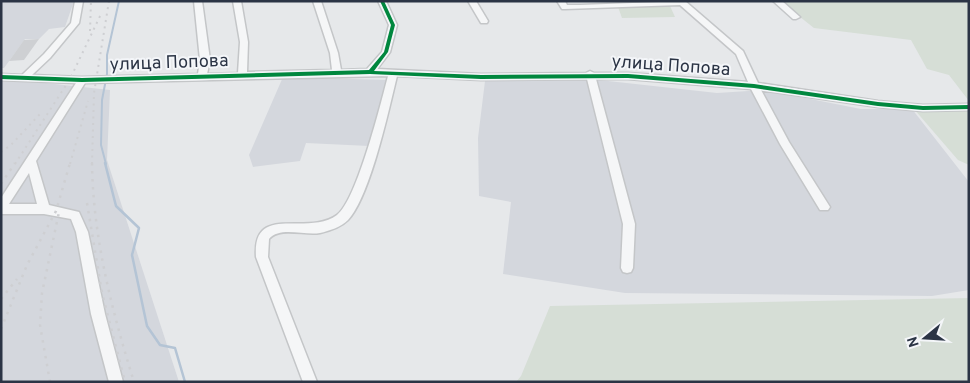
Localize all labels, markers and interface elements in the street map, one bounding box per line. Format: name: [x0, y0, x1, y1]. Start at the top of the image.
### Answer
street label: улица Попова: [109, 50, 229, 77]
street label: улица Попова: [611, 51, 731, 82]
north arrow: [900, 313, 950, 363]
text: N: [904, 334, 924, 349]

